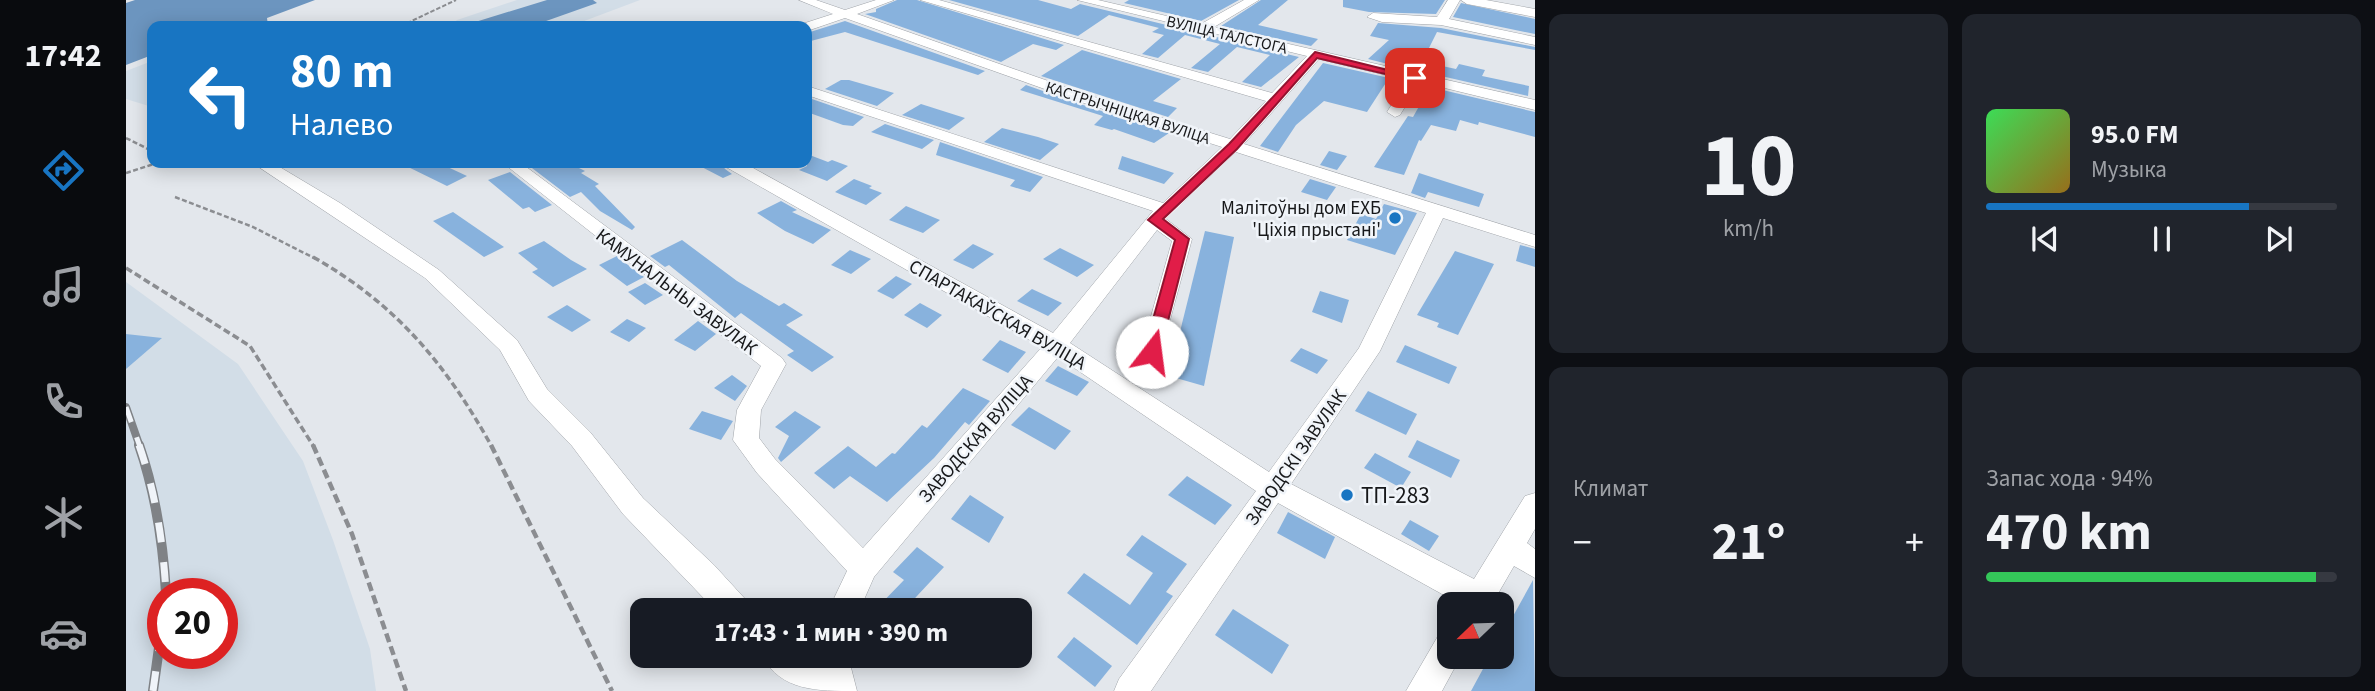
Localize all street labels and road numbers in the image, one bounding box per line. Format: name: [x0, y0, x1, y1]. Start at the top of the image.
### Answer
street label: ВУЛІЦА ТАЛСТОГА: [1164, 10, 1290, 60]
street label: КАСТРЫЧНІЦКАЯ ВУЛІЦА: [1043, 76, 1213, 150]
street label: КАМУНАЛЬНЫ ЗАВУЛАК: [590, 222, 762, 362]
street label: СПАРТАКАЎСКАЯ ВУЛІЦА: [904, 253, 1092, 378]
street label: ЗАВОДСКАЯ ВУЛІЦА: [913, 368, 1040, 509]
street label: ЗАВОДСКІ ЗАВУЛАК: [1239, 384, 1353, 531]

